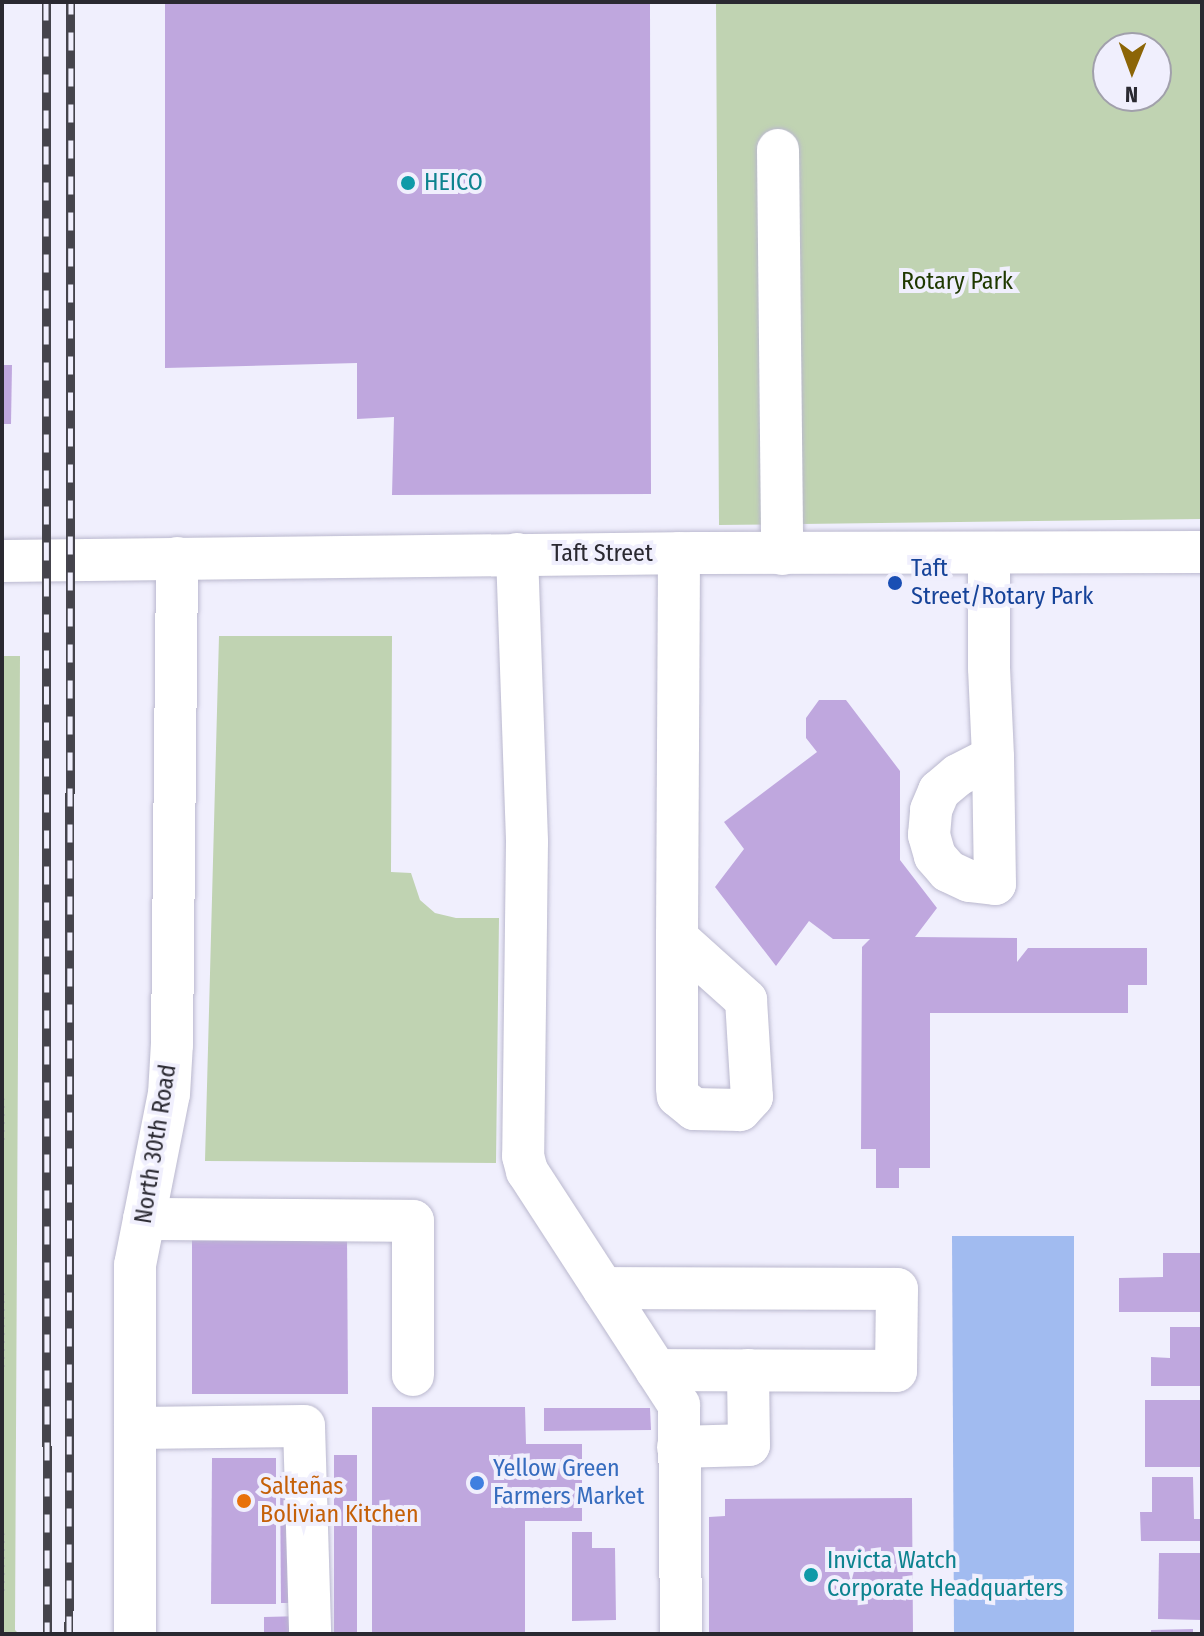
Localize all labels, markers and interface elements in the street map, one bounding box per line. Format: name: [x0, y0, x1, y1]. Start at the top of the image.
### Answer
north arrow: [1092, 32, 1172, 112]
text: N: [1125, 81, 1138, 108]
place label: HEICO: [424, 169, 483, 197]
marker: HEICO: [399, 174, 417, 192]
park label: Rotary Park: [901, 268, 1013, 296]
street label: Taft Street: [551, 540, 653, 568]
place label: Taft Street/Rotary Park: [911, 555, 1093, 611]
marker: Taft Street/Rotary Park: [886, 574, 904, 592]
street label: North 30th Road: [129, 1062, 183, 1226]
place label: Yellow Green Farmers Market: [493, 1455, 644, 1511]
place label: Salteñas Bolivian Kitchen: [260, 1473, 419, 1529]
marker: Yellow Green Farmers Market: [468, 1474, 486, 1492]
marker: Salteñas Bolivian Kitchen: [235, 1492, 253, 1510]
place label: Invicta Watch Corporate Headquarters: [827, 1547, 1063, 1603]
marker: Invicta Watch Corporate Headquarters: [802, 1566, 820, 1584]

